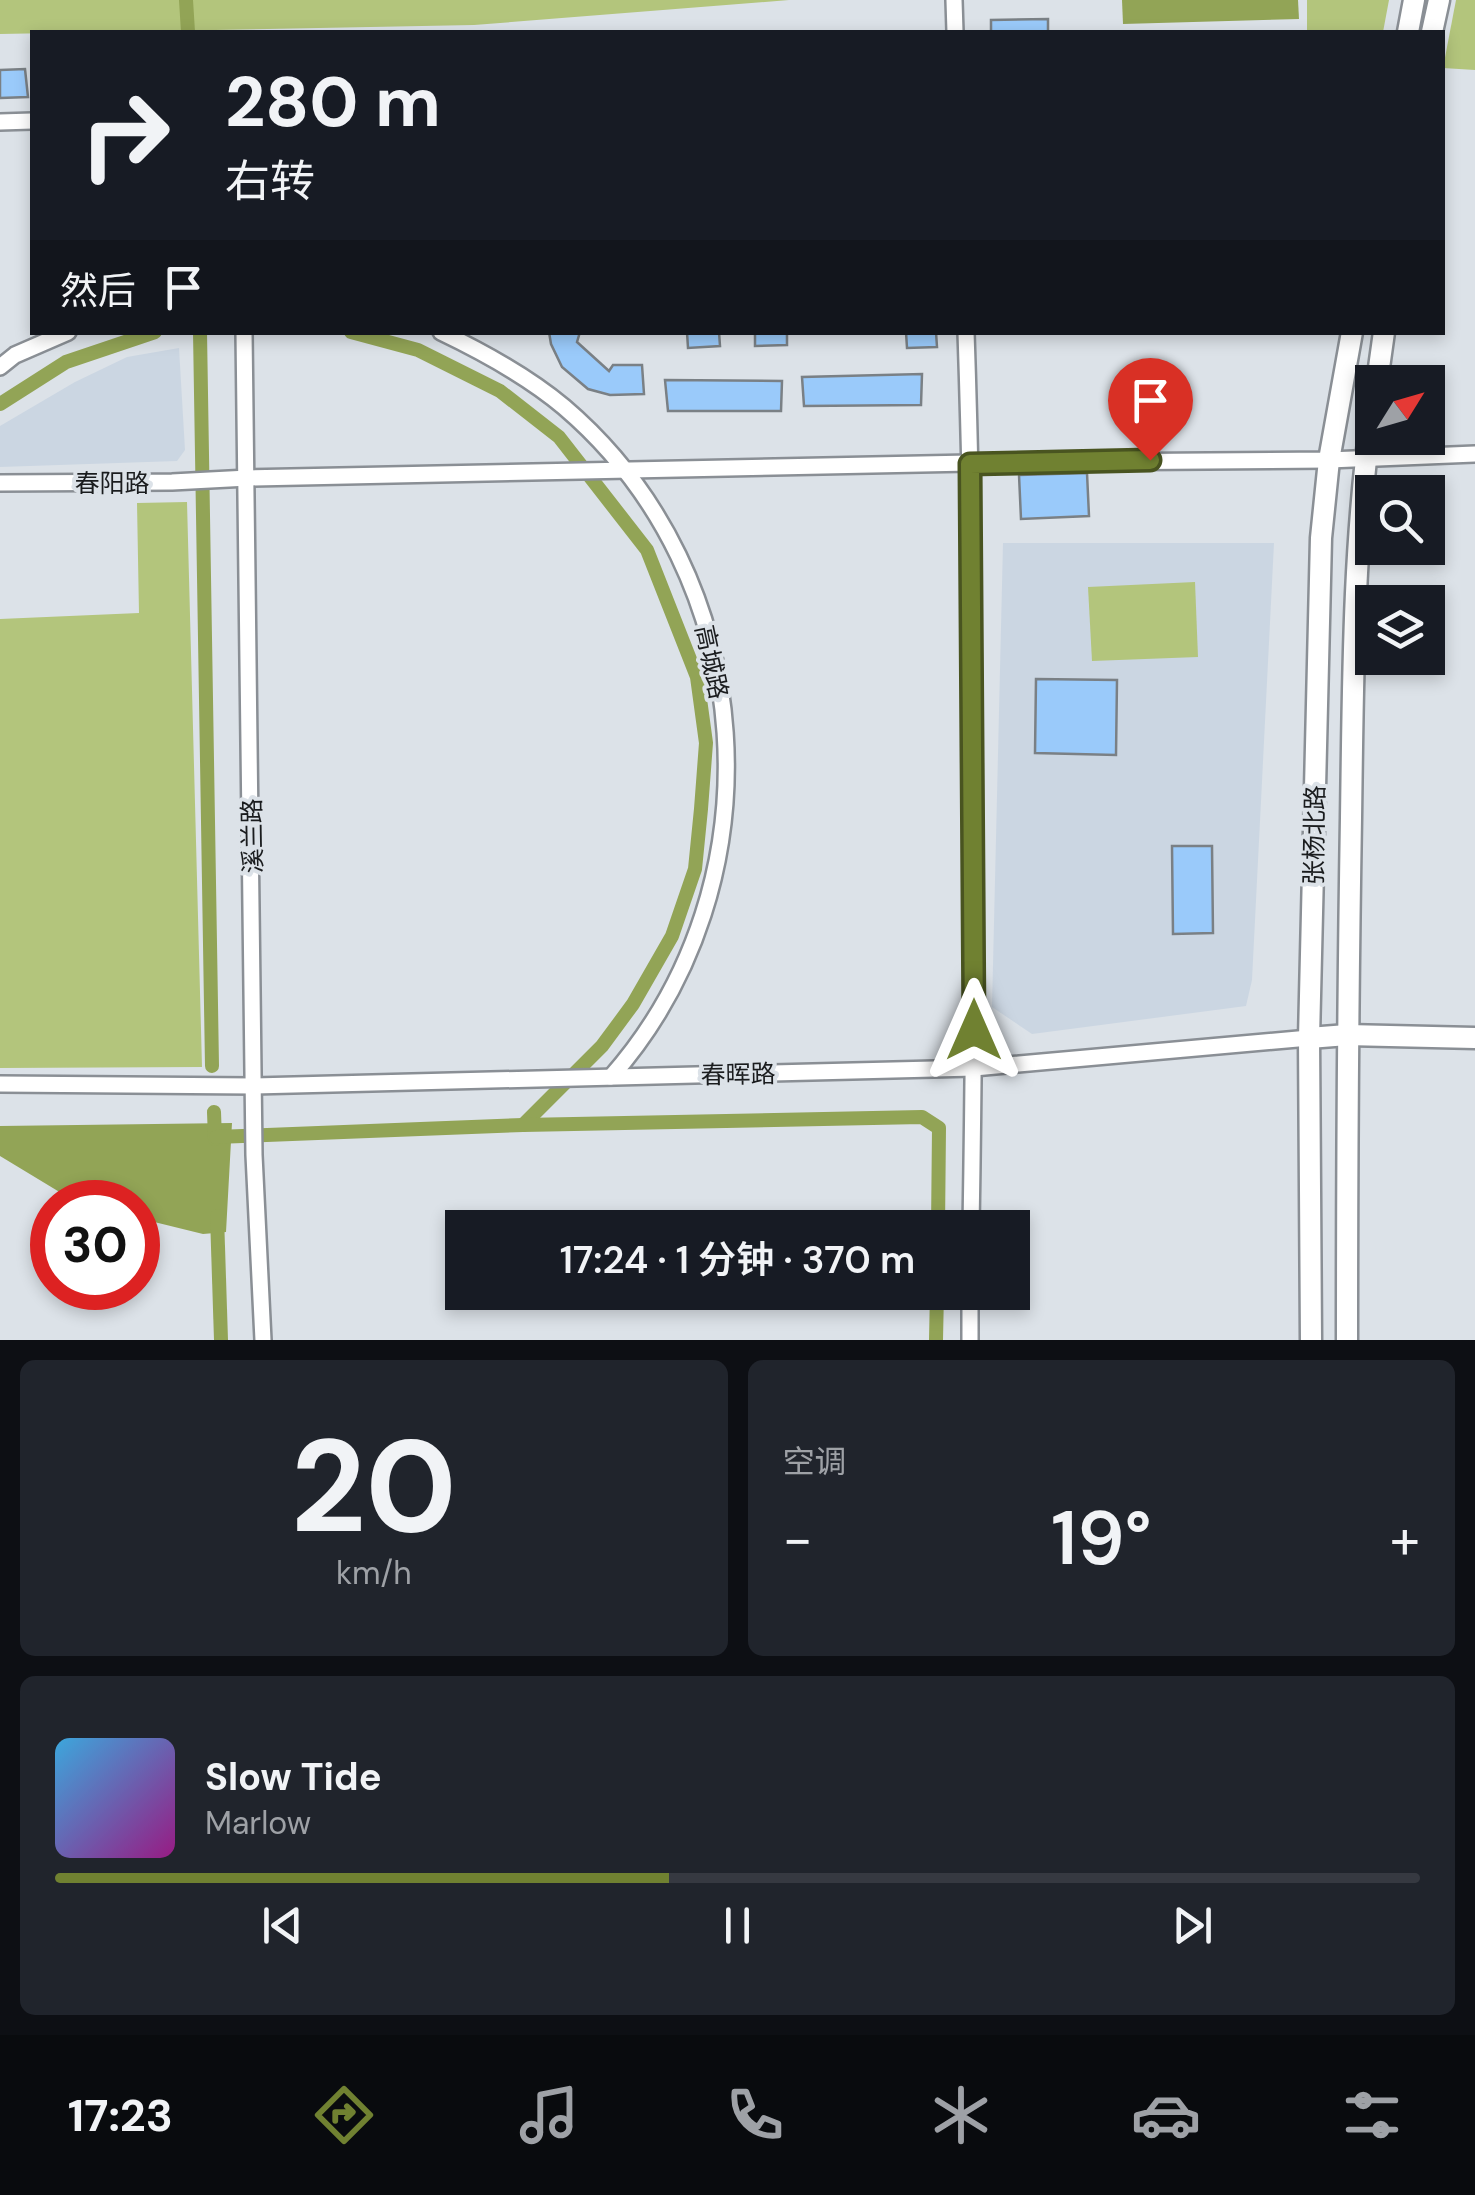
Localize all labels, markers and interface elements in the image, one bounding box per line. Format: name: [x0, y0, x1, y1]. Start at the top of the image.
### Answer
text: 280 m: [225, 57, 441, 148]
icon: right: [60, 70, 190, 200]
text: 右转: [225, 152, 315, 211]
icon: arrive: [156, 260, 211, 315]
text: 然后: [60, 266, 136, 316]
pin: [1108, 358, 1193, 461]
north arrow: [1355, 365, 1445, 455]
map controls: [1355, 365, 1445, 675]
icon: arrive: [1123, 373, 1178, 428]
street label: 春阳路: [74, 467, 150, 500]
button: search: [1355, 475, 1445, 565]
button: layers: [1355, 585, 1445, 675]
street label: 高城路: [688, 622, 735, 702]
street label: 张杨北路: [1297, 785, 1332, 885]
street label: 溪兰路: [235, 798, 270, 874]
position arrow: [922, 978, 1026, 1082]
street label: 春晖路: [700, 1057, 776, 1092]
speed limit sign: 30: [30, 1180, 160, 1310]
text: 17:24 · 1 分钟 · 370 m: [560, 1235, 915, 1285]
text: 20: [291, 1402, 457, 1571]
text: 空调: [783, 1441, 847, 1483]
text: 19°: [1051, 1490, 1151, 1587]
text: −: [783, 1503, 813, 1575]
text: +: [1390, 1503, 1420, 1575]
text: km/h: [336, 1552, 412, 1594]
text: Slow Tide: [205, 1752, 382, 1802]
text: Marlow: [205, 1802, 311, 1844]
icon: previous: [255, 1898, 310, 1953]
icon: pause: [710, 1898, 765, 1953]
icon: next: [1165, 1898, 1220, 1953]
icon: directions: [309, 2080, 379, 2150]
icon: music: [514, 2080, 584, 2150]
icon: phone: [720, 2080, 790, 2150]
icon: climate: [926, 2080, 996, 2150]
icon: car: [1131, 2080, 1201, 2150]
icon: filters: [1337, 2080, 1407, 2150]
text: 17:23: [68, 2086, 173, 2145]

